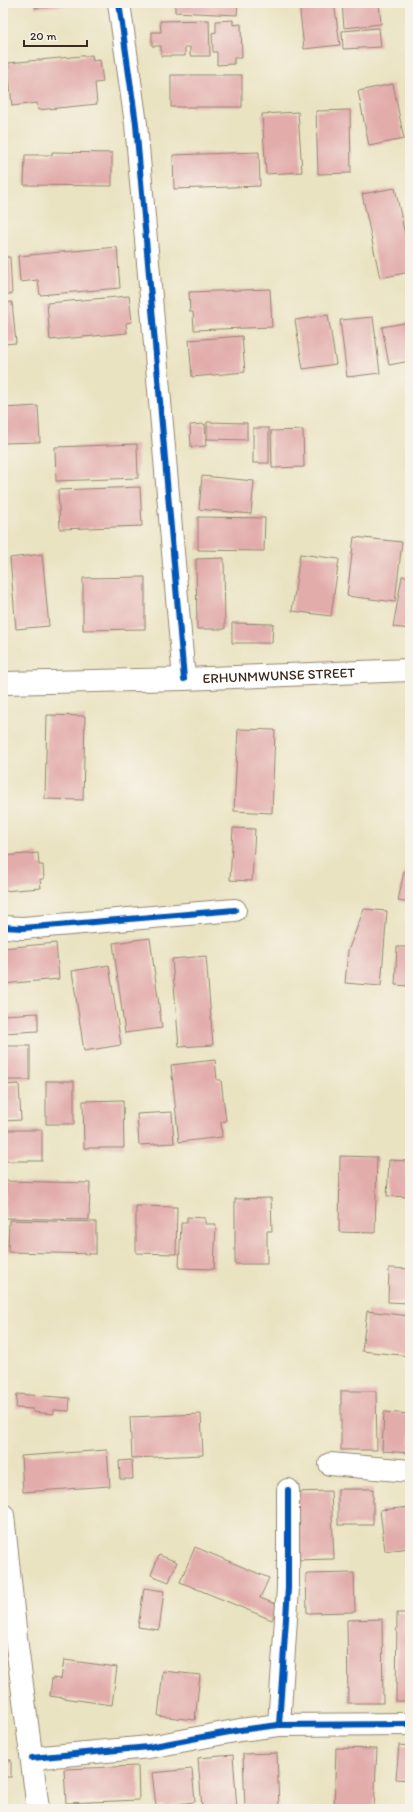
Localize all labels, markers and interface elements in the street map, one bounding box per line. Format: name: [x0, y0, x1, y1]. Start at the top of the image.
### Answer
scale bar: [24, 22, 87, 48]
text: 20 m: [30, 29, 57, 43]
street label: ERHUNMWUNSE STREET: [202, 664, 356, 687]

